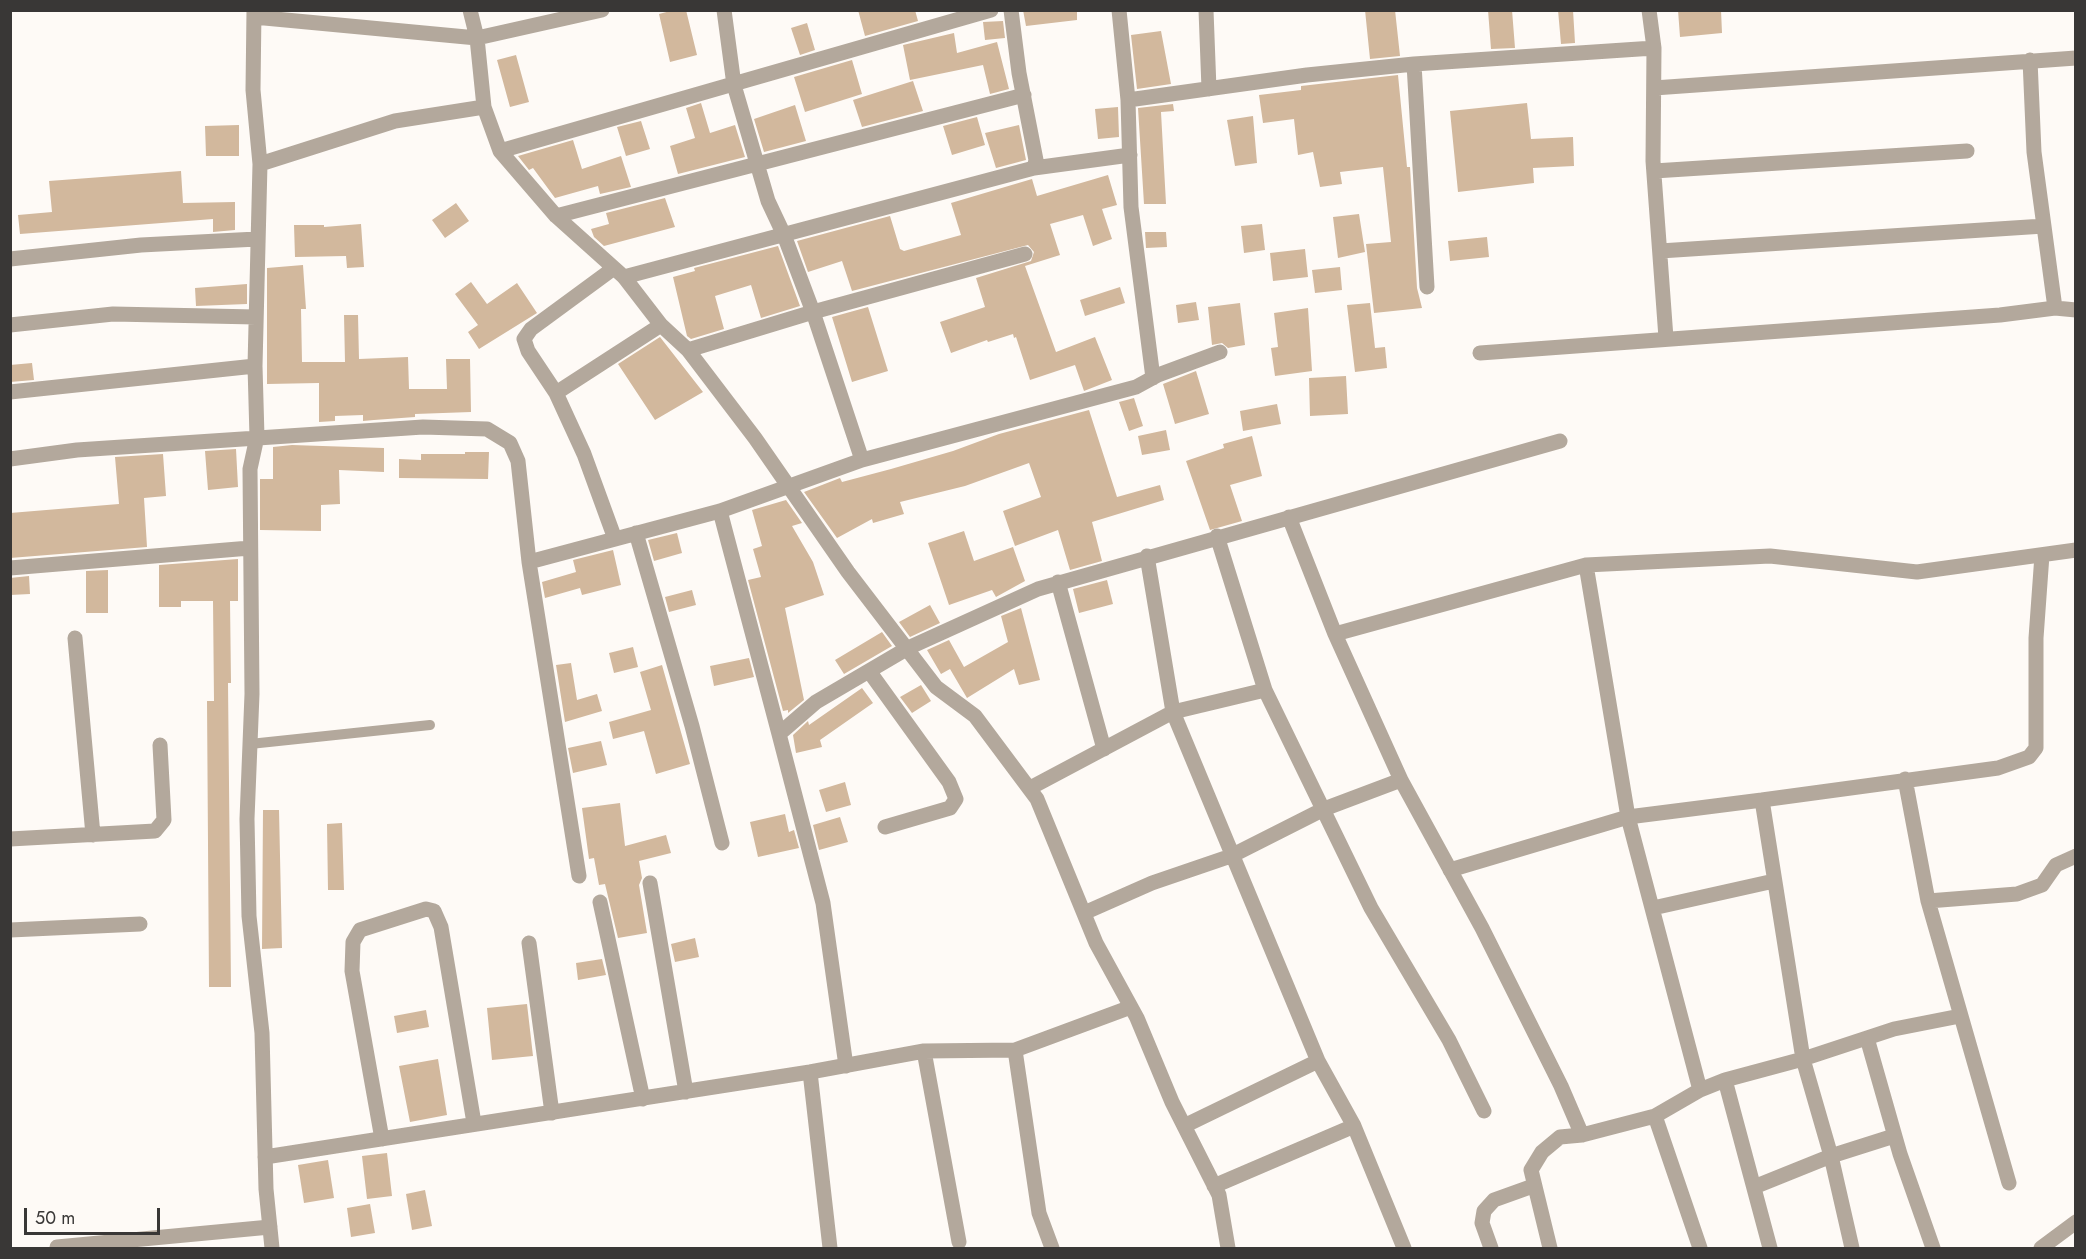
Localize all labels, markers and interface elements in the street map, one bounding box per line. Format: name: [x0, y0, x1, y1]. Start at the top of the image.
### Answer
scale bar: [27, 1196, 164, 1234]
text: 50 m: [35, 1205, 75, 1231]

